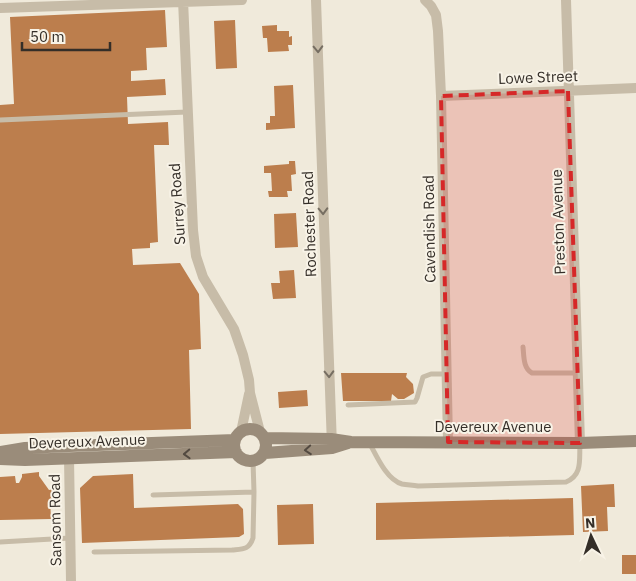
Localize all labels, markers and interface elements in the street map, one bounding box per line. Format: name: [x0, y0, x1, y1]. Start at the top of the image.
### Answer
scale bar: [22, 20, 110, 52]
text: 50 m: [30, 27, 65, 46]
one-way arrow: [313, 45, 323, 53]
street label: Lowe Street: [498, 66, 578, 88]
street label: Surrey Road: [165, 163, 189, 245]
street label: Preston Avenue: [547, 169, 569, 275]
street label: Rochester Road: [298, 171, 320, 277]
street label: Cavendish Road: [419, 175, 439, 283]
one-way arrow: [318, 207, 329, 215]
one-way arrow: [324, 370, 334, 378]
street label: Devereux Avenue: [434, 417, 552, 436]
street label: Devereux Avenue: [28, 429, 146, 453]
one-way arrow: [304, 445, 312, 456]
one-way arrow: [183, 449, 190, 459]
street label: Sansom Road: [45, 474, 65, 566]
north arrow: [566, 511, 616, 561]
text: N: [584, 514, 596, 532]

